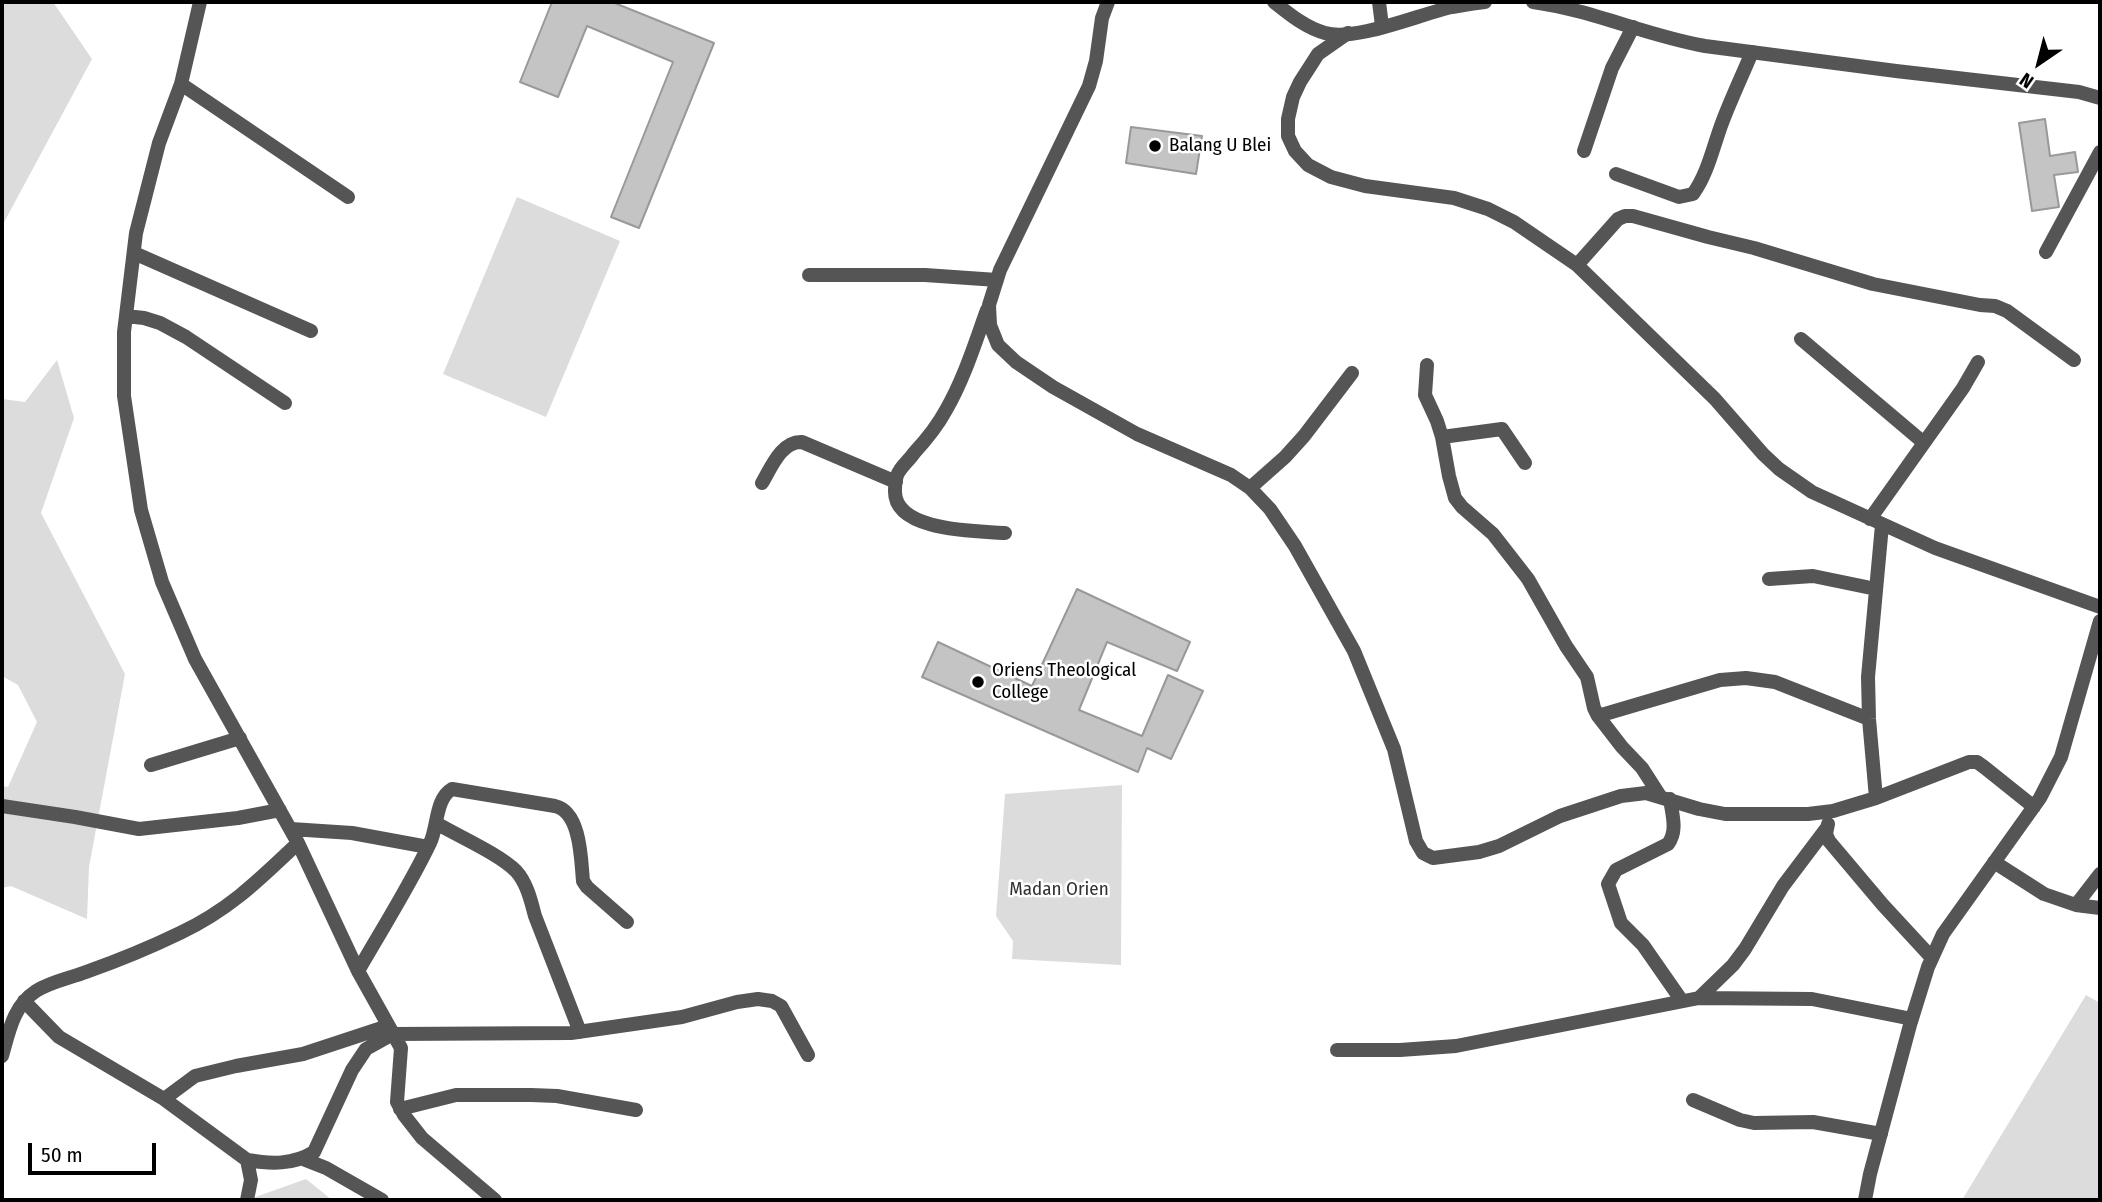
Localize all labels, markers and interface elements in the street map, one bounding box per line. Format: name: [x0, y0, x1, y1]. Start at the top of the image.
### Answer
north arrow: [2004, 28, 2074, 98]
text: N: [2015, 68, 2038, 93]
place label: Balang U Blei: [1169, 135, 1271, 157]
marker: Balang U Blei: [1147, 138, 1163, 154]
place label: Oriens Theological College: [992, 660, 1136, 704]
marker: Oriens Theological College: [970, 674, 986, 690]
park label: Madan Orien: [1009, 879, 1109, 901]
scale bar: [32, 1128, 159, 1172]
text: 50 m: [41, 1142, 83, 1168]

